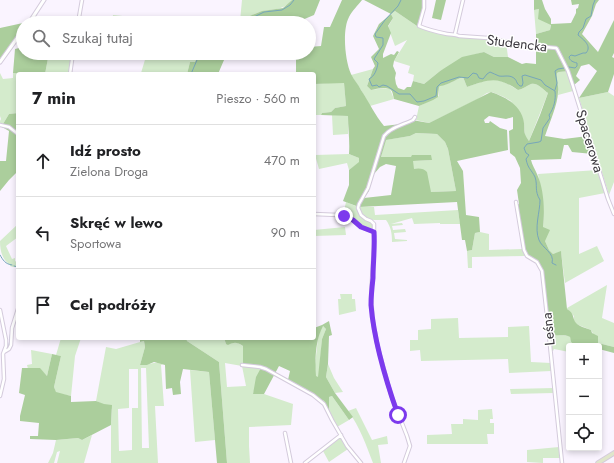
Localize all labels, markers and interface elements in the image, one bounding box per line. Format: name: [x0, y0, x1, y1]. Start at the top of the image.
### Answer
search box: [16, 16, 316, 60]
icon: search: [30, 27, 52, 49]
text: Szukaj tutaj: [62, 27, 133, 49]
street label: Studencka: [486, 29, 548, 57]
text: 7 min: [32, 86, 76, 110]
text: Pieszo · 560 m: [216, 89, 300, 108]
street label: Spacerowa: [571, 107, 609, 175]
text: Idź prosto: [70, 140, 141, 162]
icon: ahead: [32, 150, 54, 172]
text: 470 m: [264, 151, 300, 170]
text: Zielona Droga: [70, 162, 148, 181]
route end: [335, 207, 353, 225]
text: Skręć w lewo: [70, 212, 163, 234]
icon: left: [32, 222, 54, 244]
text: 90 m: [271, 223, 300, 242]
text: Sportowa: [70, 234, 121, 253]
icon: arrive: [32, 294, 54, 316]
text: Cel podróży: [70, 294, 155, 316]
street label: Leśna: [536, 311, 560, 347]
map controls: [566, 343, 602, 451]
button: +: [566, 343, 602, 379]
button: −: [566, 379, 602, 415]
route start: [389, 406, 407, 424]
button: locate: [566, 415, 602, 451]

